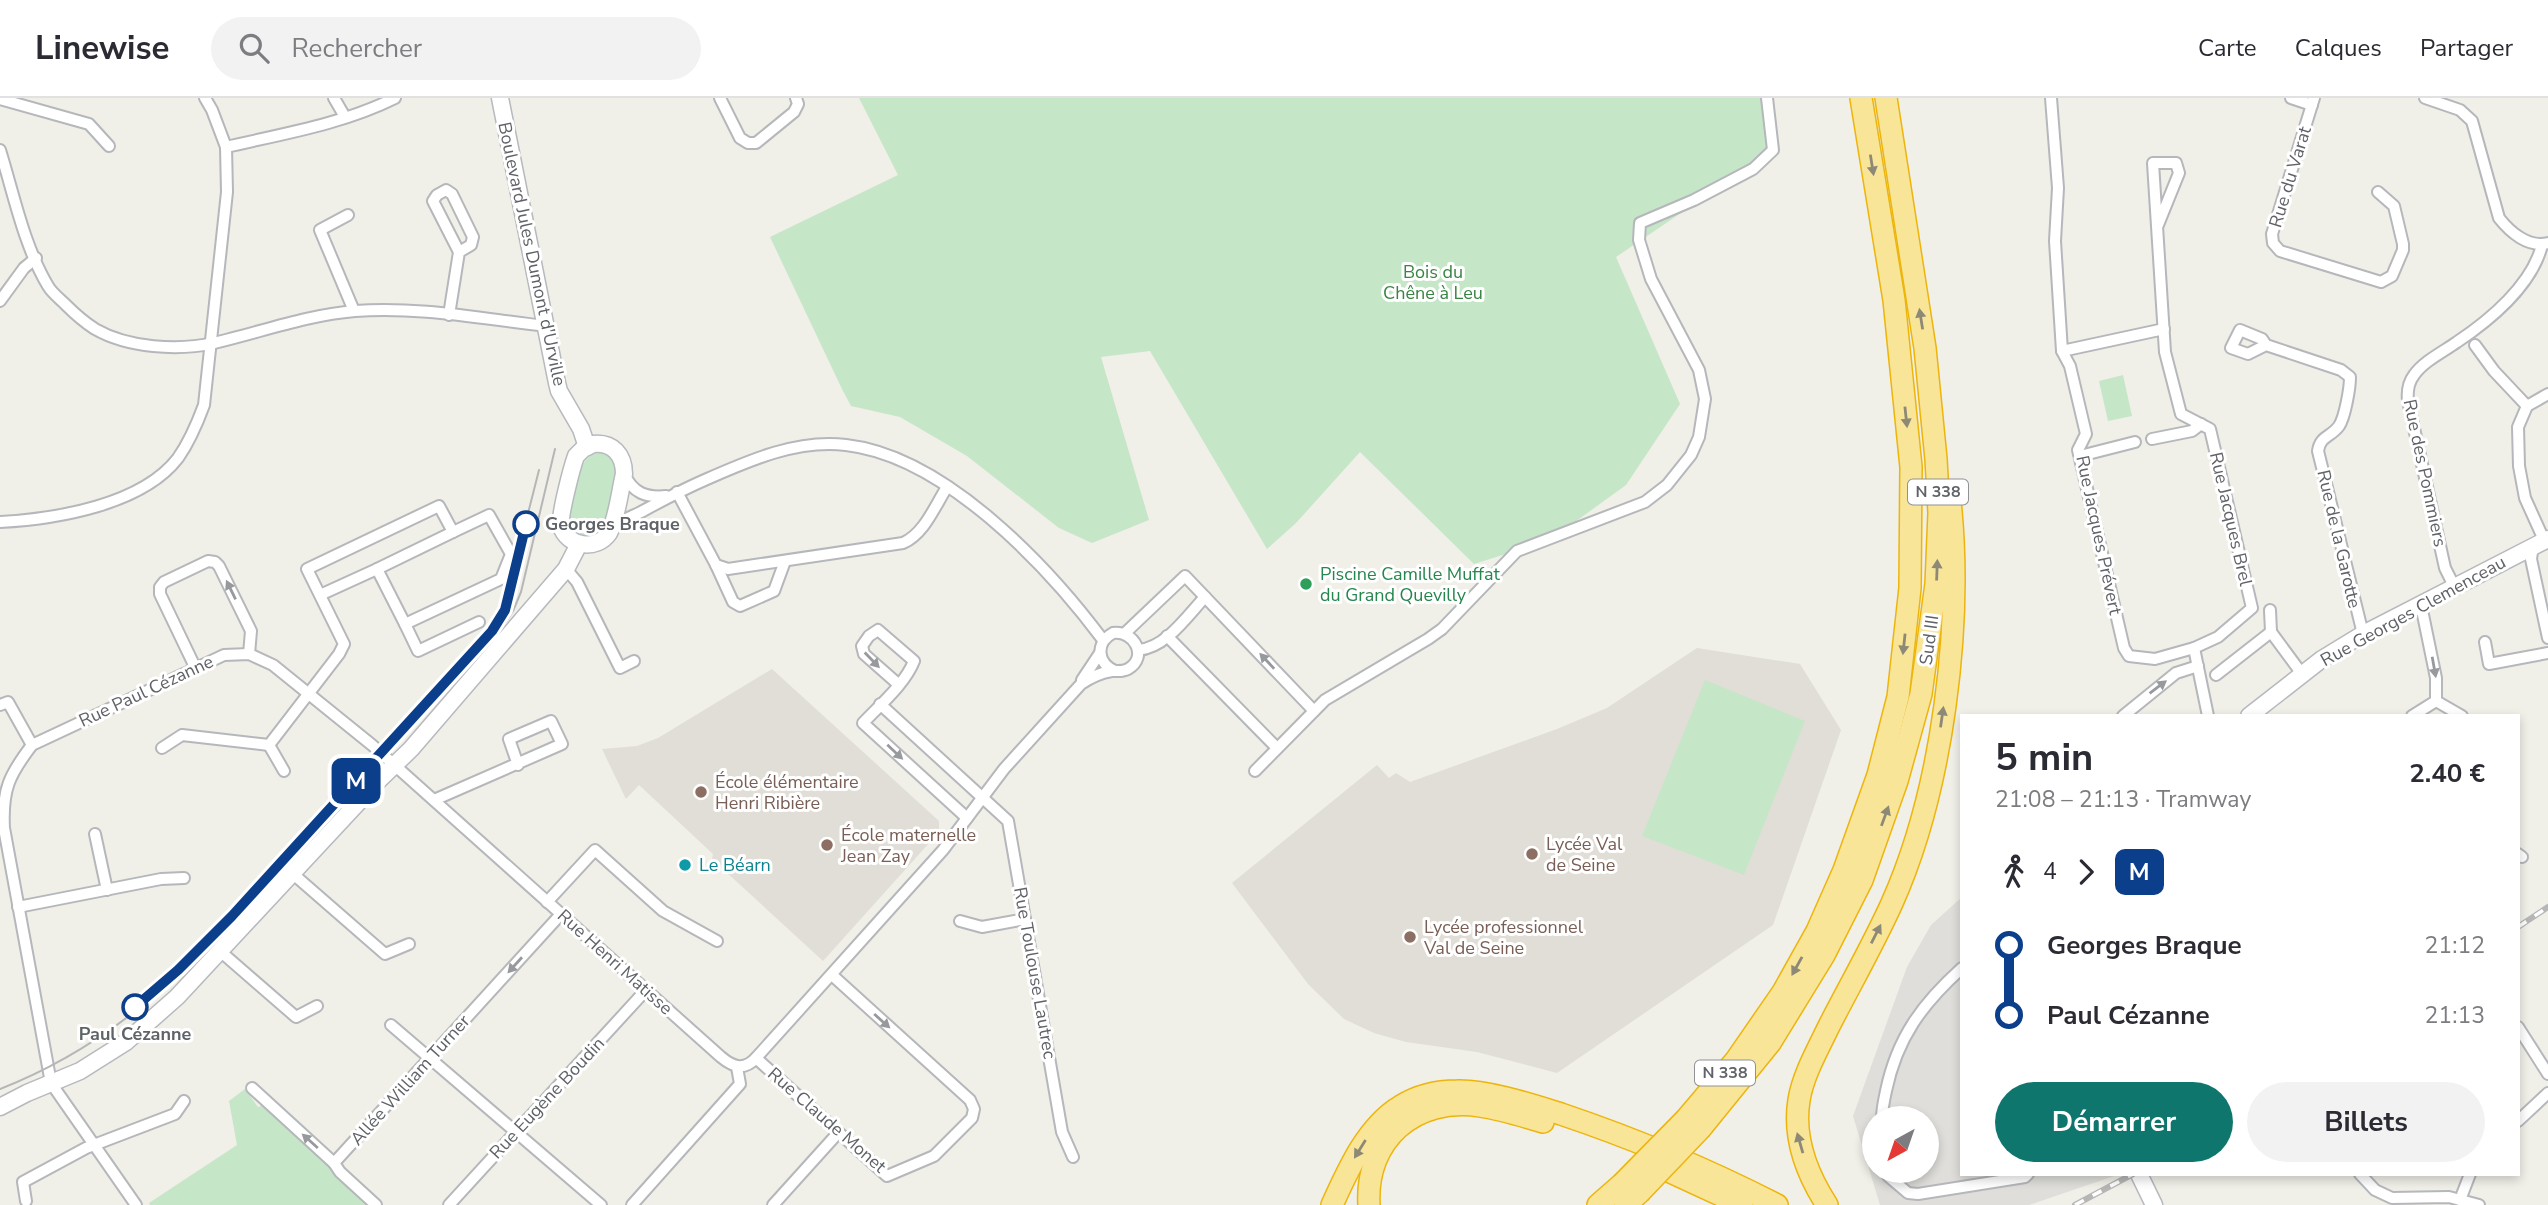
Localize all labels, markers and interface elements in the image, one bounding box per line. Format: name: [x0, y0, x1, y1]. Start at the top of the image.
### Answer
search box: [211, 17, 701, 80]
text: Linewise: [35, 26, 169, 71]
icon: search: [235, 29, 273, 67]
text: Rechercher: [291, 31, 422, 66]
text: Carte: [2198, 32, 2257, 64]
text: Calques: [2295, 32, 2382, 64]
text: Partager: [2420, 32, 2513, 64]
street label: Boulevard Jules Dumont d'Urville: [492, 120, 572, 388]
street label: Rue du Varat: [2263, 123, 2317, 231]
one-way arrow: [1867, 154, 1878, 176]
park label: Bois du Chêne à Leu: [1383, 260, 1483, 305]
one-way arrow: [1915, 308, 1926, 330]
street label: Rue des Pommiers: [2398, 397, 2452, 549]
one-way arrow: [1901, 406, 1912, 428]
street label: Rue Jacques Brel: [2204, 450, 2258, 589]
street label: Rue Jacques Prévert: [2070, 453, 2128, 618]
street label: Rue de la Garotte: [2311, 467, 2367, 611]
road number: N 338: [1908, 480, 1968, 504]
marker: Georges Braque: [513, 511, 539, 537]
place label: Georges Braque: [545, 512, 680, 536]
street label: Rue Georges Clemenceau: [2316, 550, 2510, 672]
one-way arrow: [1931, 559, 1942, 581]
place label: Piscine Camille Muffat du Grand Quevilly: [1320, 562, 1501, 607]
marker: Piscine Camille Muffat du Grand Quevilly: [1298, 576, 1314, 592]
one-way arrow: [225, 580, 237, 600]
street label: Sud III: [1914, 614, 1944, 666]
one-way arrow: [1898, 633, 1909, 655]
street label: Rue Paul Cézanne: [75, 649, 217, 733]
one-way arrow: [863, 651, 880, 668]
one-way arrow: [1259, 652, 1275, 670]
one-way arrow: [2429, 656, 2440, 678]
one-way arrow: [2149, 679, 2167, 694]
one-way arrow: [1937, 706, 1948, 728]
text: 5 min: [1995, 732, 2093, 783]
one-way arrow: [886, 743, 903, 759]
text: 2.40 €: [2409, 756, 2485, 791]
line badge: M: [333, 758, 379, 804]
text: M: [346, 765, 366, 797]
place label: École élémentaire Henri Ribière: [715, 770, 859, 815]
marker: École élémentaire Henri Ribière: [693, 784, 709, 800]
text: 21:08 – 21:13 · Tramway: [1995, 784, 2251, 815]
one-way arrow: [1880, 805, 1891, 826]
place label: École maternelle Jean Zay: [840, 823, 976, 868]
place label: Lycée Val de Seine: [1546, 832, 1623, 877]
marker: École maternelle Jean Zay: [819, 837, 835, 853]
marker: Lycée Val de Seine: [1524, 846, 1540, 862]
place label: Le Béarn: [699, 853, 771, 877]
icon: walk: [1995, 853, 2033, 891]
icon: forward: [2067, 853, 2105, 891]
text: 4: [2043, 856, 2057, 887]
text: M: [2129, 856, 2150, 888]
marker: Le Béarn: [677, 857, 693, 873]
street label: Rue Toulouse Lautrec: [1008, 885, 1062, 1061]
street label: Rue Henri Matisse: [552, 904, 678, 1020]
place label: Lycée professionnel Val de Seine: [1423, 915, 1584, 960]
one-way arrow: [1870, 923, 1882, 943]
text: Georges Braque: [2047, 928, 2242, 963]
marker: Lycée professionnel Val de Seine: [1402, 929, 1418, 945]
text: 21:12: [2425, 930, 2485, 961]
one-way arrow: [507, 956, 523, 974]
one-way arrow: [1791, 957, 1803, 976]
marker: Paul Cézanne: [122, 994, 148, 1020]
text: Paul Cézanne: [2047, 998, 2210, 1033]
text: 21:13: [2425, 1000, 2485, 1031]
street label: Allée William Turner: [345, 1009, 476, 1151]
one-way arrow: [874, 1013, 891, 1028]
place label: Paul Cézanne: [79, 1022, 191, 1046]
street label: Rue Eugène Boudin: [484, 1032, 610, 1164]
road number: N 338: [1695, 1060, 1755, 1085]
street label: Rue Claude Monet: [763, 1062, 892, 1179]
button: Démarrer: [1995, 1082, 2233, 1162]
button: Billets: [2247, 1082, 2485, 1162]
north arrow: [1862, 1106, 1939, 1183]
map controls: [1862, 1106, 1939, 1183]
one-way arrow: [1795, 1132, 1805, 1153]
one-way arrow: [302, 1133, 319, 1149]
one-way arrow: [1354, 1140, 1367, 1159]

